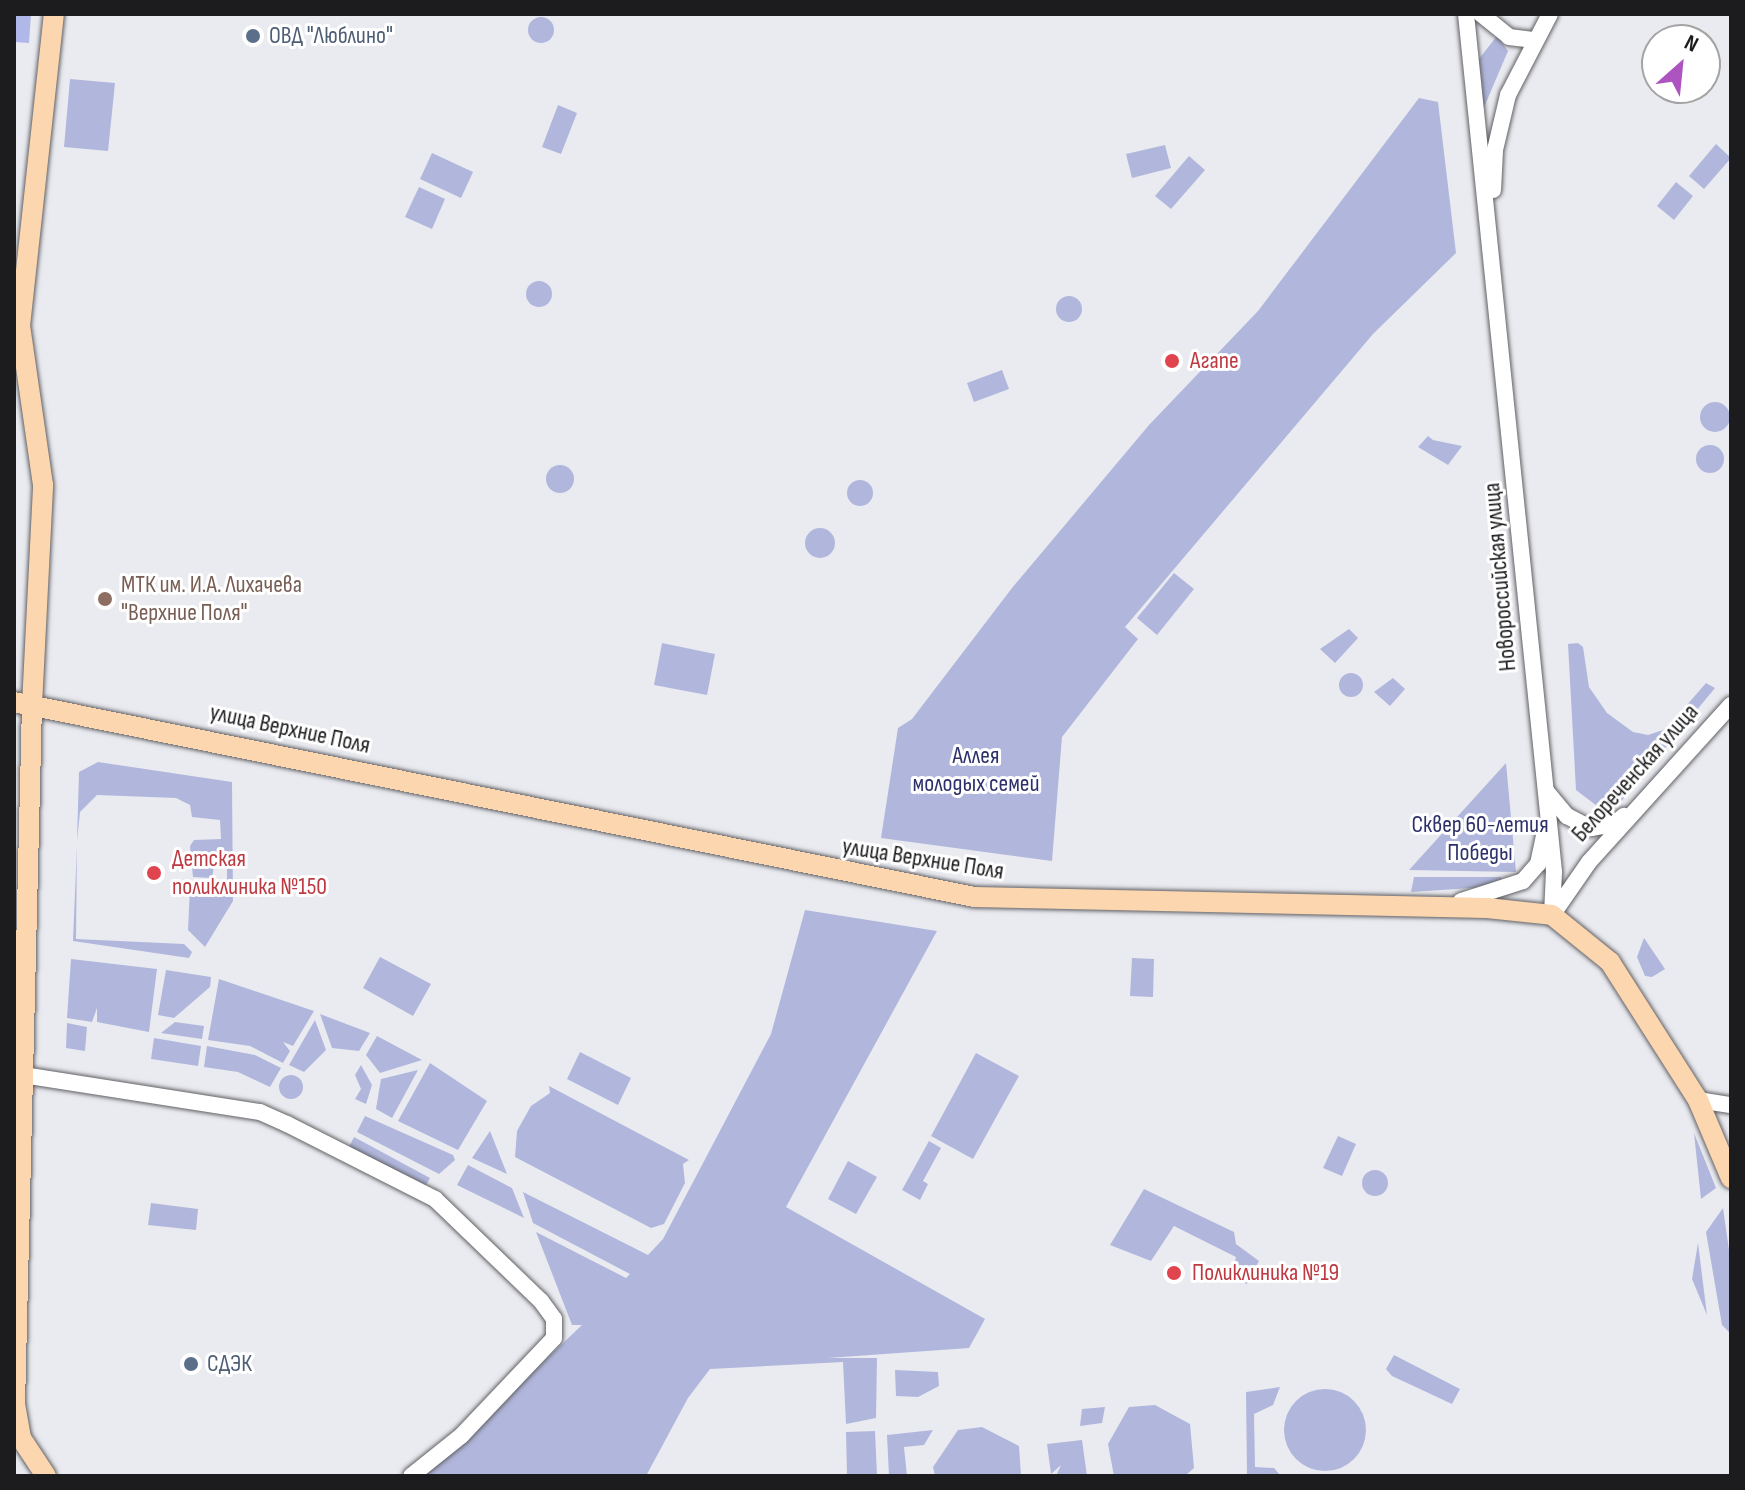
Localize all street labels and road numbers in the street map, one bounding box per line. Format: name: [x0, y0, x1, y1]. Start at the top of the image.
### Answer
street label: Новороссийская улица: [1477, 482, 1523, 672]
street label: улица Верхние Поля: [207, 698, 373, 760]
street label: Белореченская улица: [1566, 698, 1704, 848]
street label: улица Верхние Поля: [840, 832, 1006, 886]

